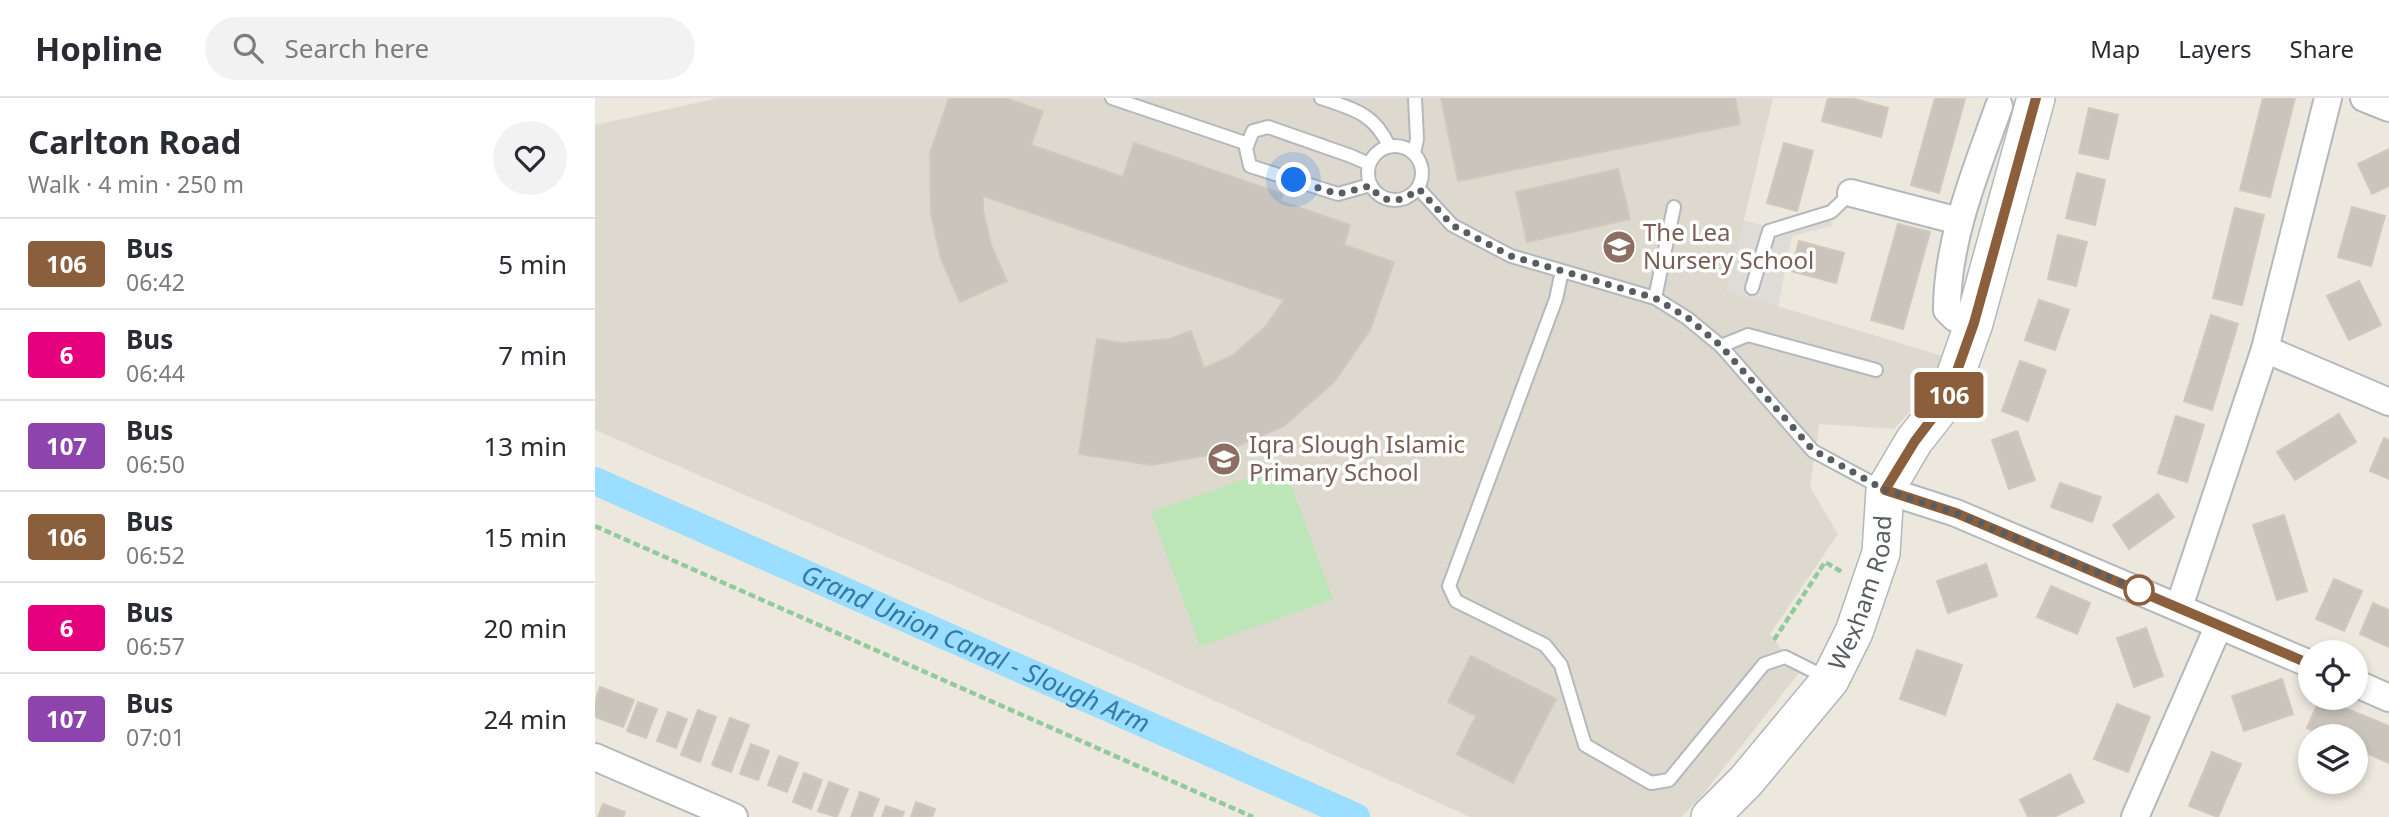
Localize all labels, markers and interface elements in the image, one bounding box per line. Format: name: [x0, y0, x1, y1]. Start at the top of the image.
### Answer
search box: [205, 17, 695, 80]
text: Hopline: [35, 26, 163, 71]
icon: search: [229, 29, 267, 67]
text: Search here: [285, 30, 429, 66]
text: Map: [2090, 32, 2140, 65]
text: Layers: [2178, 32, 2252, 65]
text: Share: [2290, 32, 2354, 65]
text: Carlton Road: [28, 119, 241, 164]
button: heart: [493, 121, 567, 195]
your location: [1276, 162, 1311, 197]
text: Walk · 4 min · 250 m: [28, 168, 244, 200]
place label: The Lea Nursery School: [1643, 215, 1814, 276]
school or university icon: The Lea Nursery School: [1600, 228, 1638, 266]
text: Bus: [126, 230, 173, 266]
text: 5 min: [498, 246, 567, 282]
text: 106: [46, 247, 87, 280]
text: 06:42: [126, 266, 185, 298]
text: Bus: [126, 321, 173, 357]
text: 7 min: [498, 337, 567, 373]
text: 6: [60, 338, 73, 371]
text: 06:44: [126, 357, 185, 389]
line badge: 106: [1909, 372, 1989, 418]
text: 106: [1928, 378, 1970, 411]
text: Bus: [126, 412, 173, 448]
place label: Iqra Slough Islamic Primary School: [1249, 427, 1465, 488]
text: 13 min: [483, 428, 567, 464]
text: 107: [46, 429, 87, 462]
school or university icon: Iqra Slough Islamic Primary School: [1205, 440, 1243, 478]
text: 06:50: [126, 448, 185, 480]
text: Bus: [126, 503, 173, 539]
street label: Wexham Road: [1820, 514, 1898, 675]
text: 15 min: [483, 519, 567, 555]
text: 106: [46, 520, 87, 553]
text: 06:52: [126, 539, 185, 571]
water label: Grand Union Canal - Slough Arm: [796, 555, 1156, 741]
unlabelled marker: [2124, 575, 2154, 605]
text: Bus: [126, 594, 173, 630]
text: 20 min: [483, 610, 567, 646]
text: 6: [60, 611, 73, 644]
text: 06:57: [126, 630, 185, 662]
map controls: [2298, 640, 2368, 794]
button: locate: [2298, 640, 2368, 710]
text: Bus: [126, 685, 173, 721]
text: 24 min: [483, 701, 567, 737]
text: 107: [46, 702, 87, 735]
text: 07:01: [126, 721, 185, 753]
button: layers: [2298, 724, 2368, 794]

